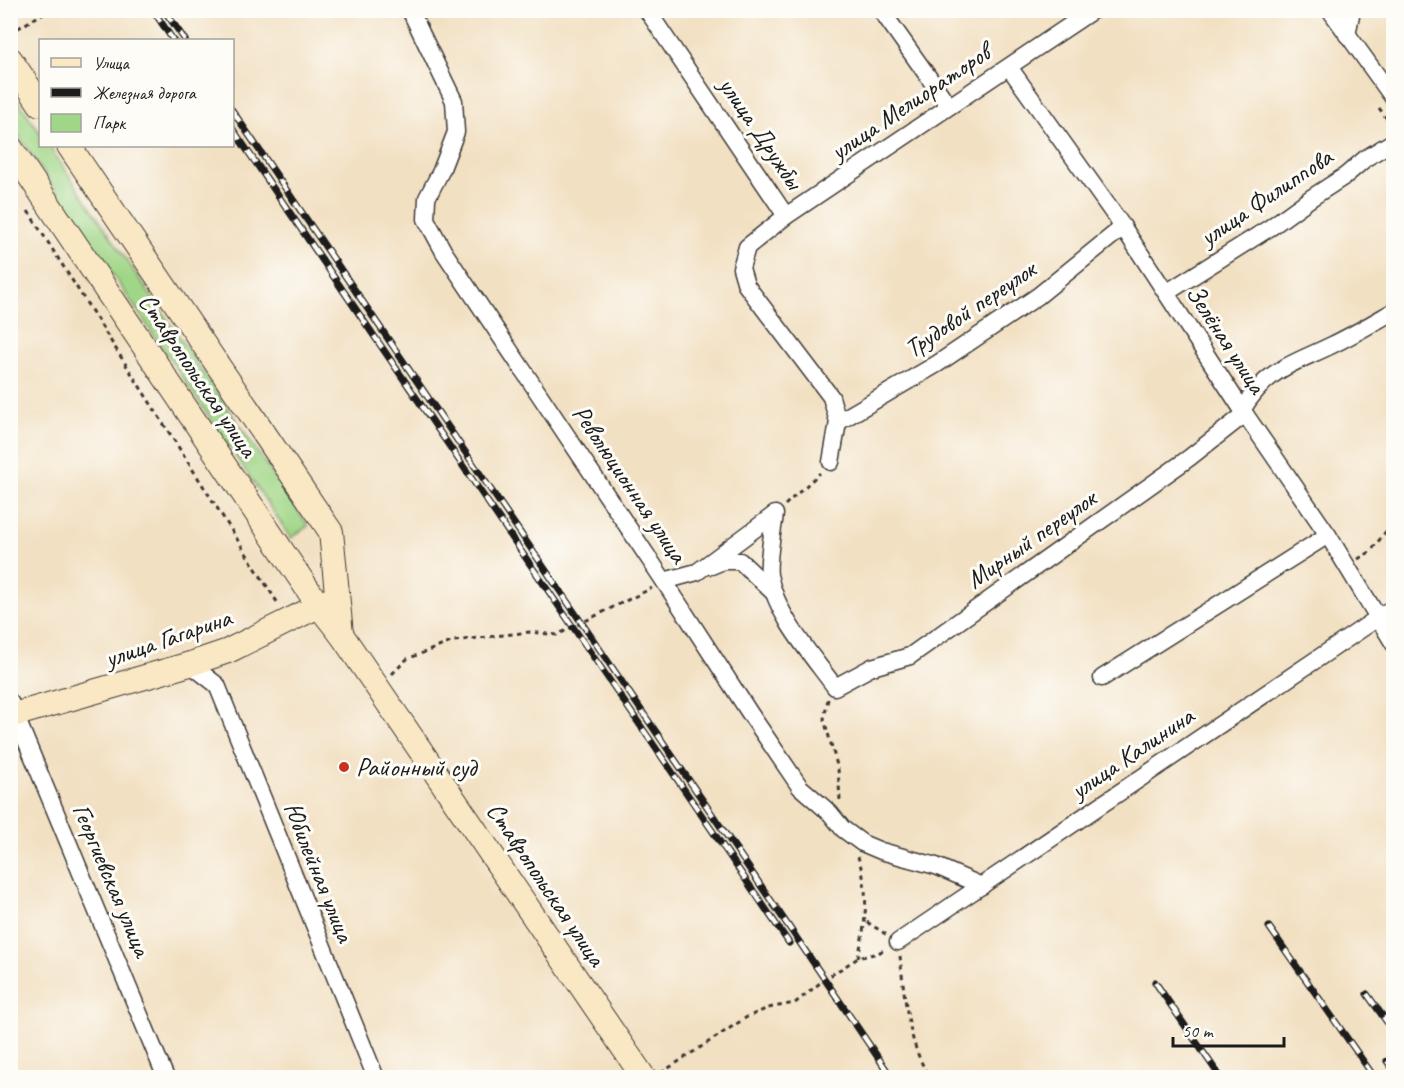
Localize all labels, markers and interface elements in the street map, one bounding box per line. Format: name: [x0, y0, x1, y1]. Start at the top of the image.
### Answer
street label: улица Мелиораторов: [822, 33, 1001, 169]
legend: [39, 39, 234, 147]
text: Улица: [93, 52, 130, 74]
street label: улица Дружбы: [710, 69, 812, 197]
text: Железная дорога: [93, 82, 197, 105]
text: Парк: [93, 112, 127, 134]
street label: улица Филиппова: [1192, 140, 1340, 255]
street label: Трудовой переулок: [898, 252, 1044, 365]
street label: Зелёная улица: [1179, 278, 1274, 401]
street label: Ставропольская улица: [131, 287, 266, 465]
street label: Революционная улица: [565, 399, 696, 571]
street label: Мирный переулок: [960, 481, 1104, 596]
street label: улица Гагарина: [99, 600, 237, 676]
street label: улица Калинина: [1062, 699, 1201, 807]
place label: Районный суд: [356, 751, 479, 784]
marker: Районный суд: [337, 760, 351, 774]
street label: Ставропольская улица: [479, 796, 614, 974]
street label: Юбилейная улица: [276, 797, 363, 948]
street label: Георгиевская улица: [65, 799, 160, 964]
scale bar: [1173, 1010, 1284, 1048]
text: 50 m: [1182, 1020, 1215, 1042]

